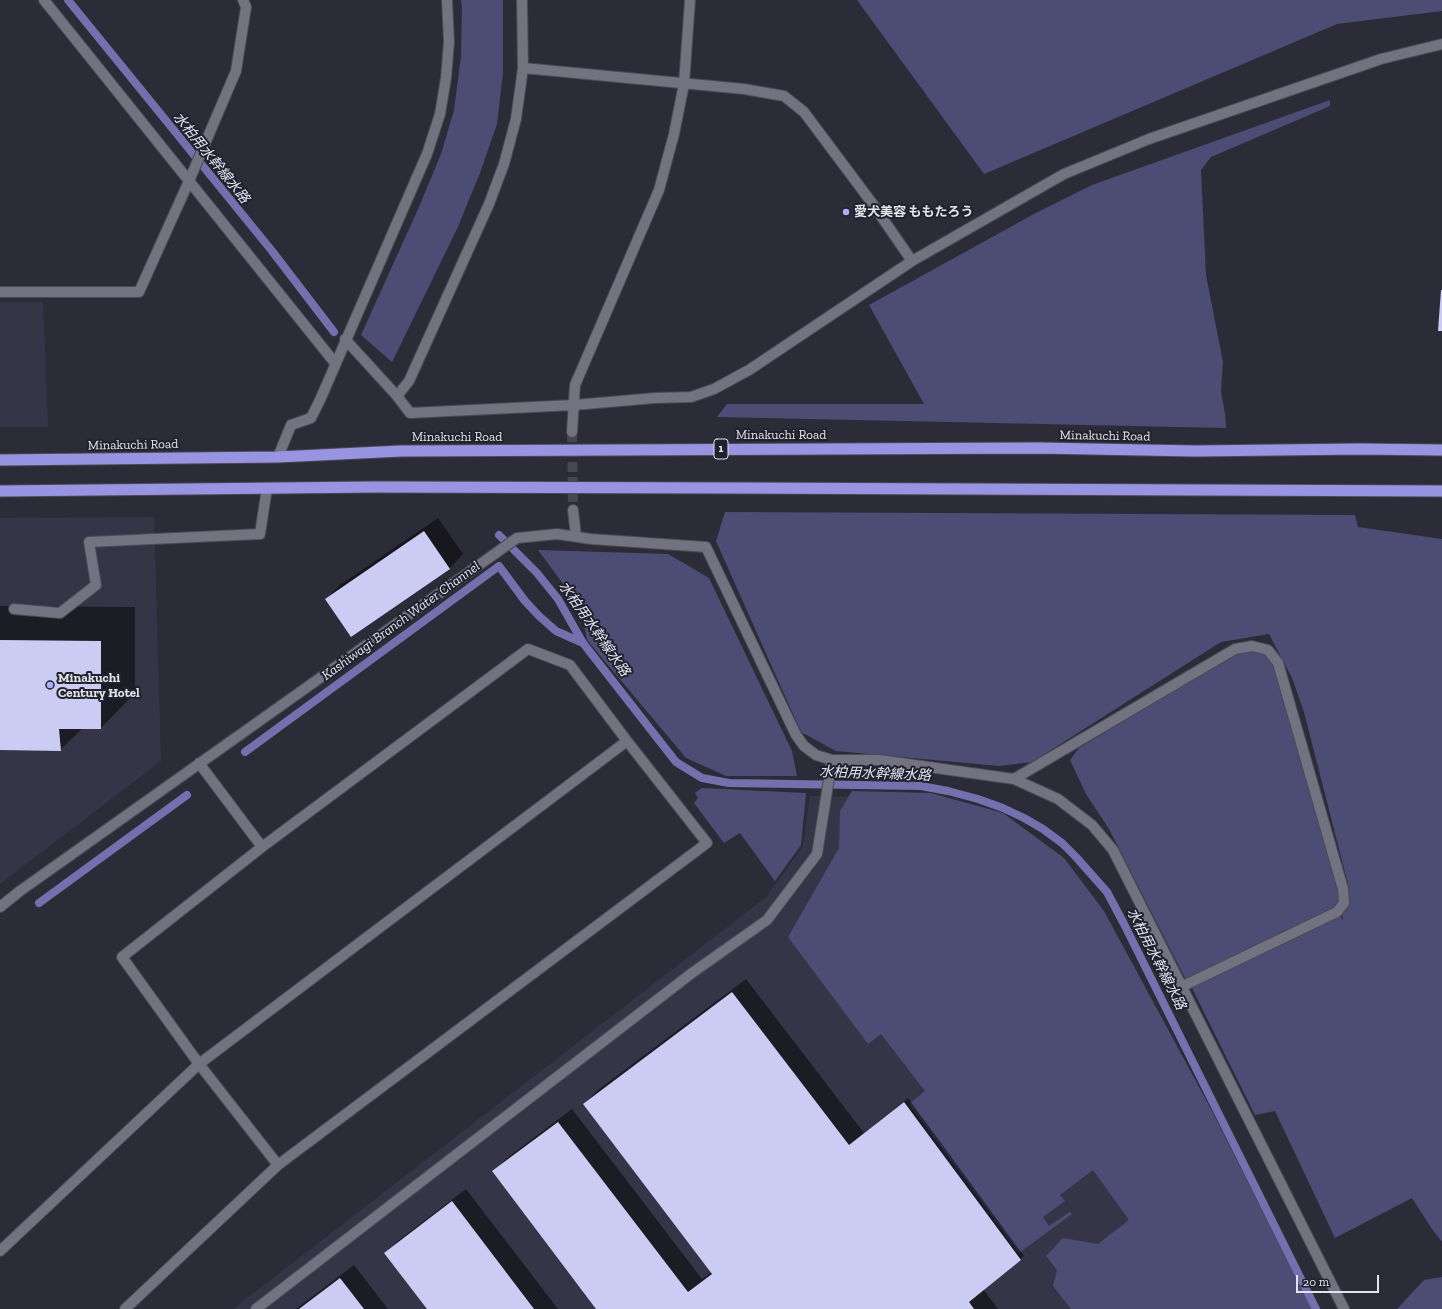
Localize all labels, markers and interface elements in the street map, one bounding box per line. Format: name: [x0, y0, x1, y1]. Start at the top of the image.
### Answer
water label: 水柏用水幹線水路: [169, 109, 253, 207]
place label: 愛犬美容 ももたろう: [854, 204, 973, 220]
marker: 愛犬美容 ももたろう: [841, 207, 851, 217]
street label: Minakuchi Road: [736, 427, 826, 443]
street label: Minakuchi Road: [1060, 427, 1150, 445]
street label: Minakuchi Road: [412, 429, 502, 445]
street label: Minakuchi Road: [88, 436, 178, 454]
road number: 1: [714, 439, 728, 459]
water label: Kashiwagi Branch Water Channel: [319, 558, 483, 684]
water label: 水柏用水幹線水路: [555, 578, 633, 680]
place label: Minakuchi Century Hotel: [58, 670, 140, 701]
marker: Minakuchi Century Hotel: [45, 680, 55, 690]
water label: 水柏用水幹線水路: [819, 764, 931, 784]
water label: 水柏用水幹線水路: [1123, 905, 1189, 1013]
scale bar: [1298, 1267, 1381, 1293]
text: 20 m: [1303, 1275, 1329, 1289]

